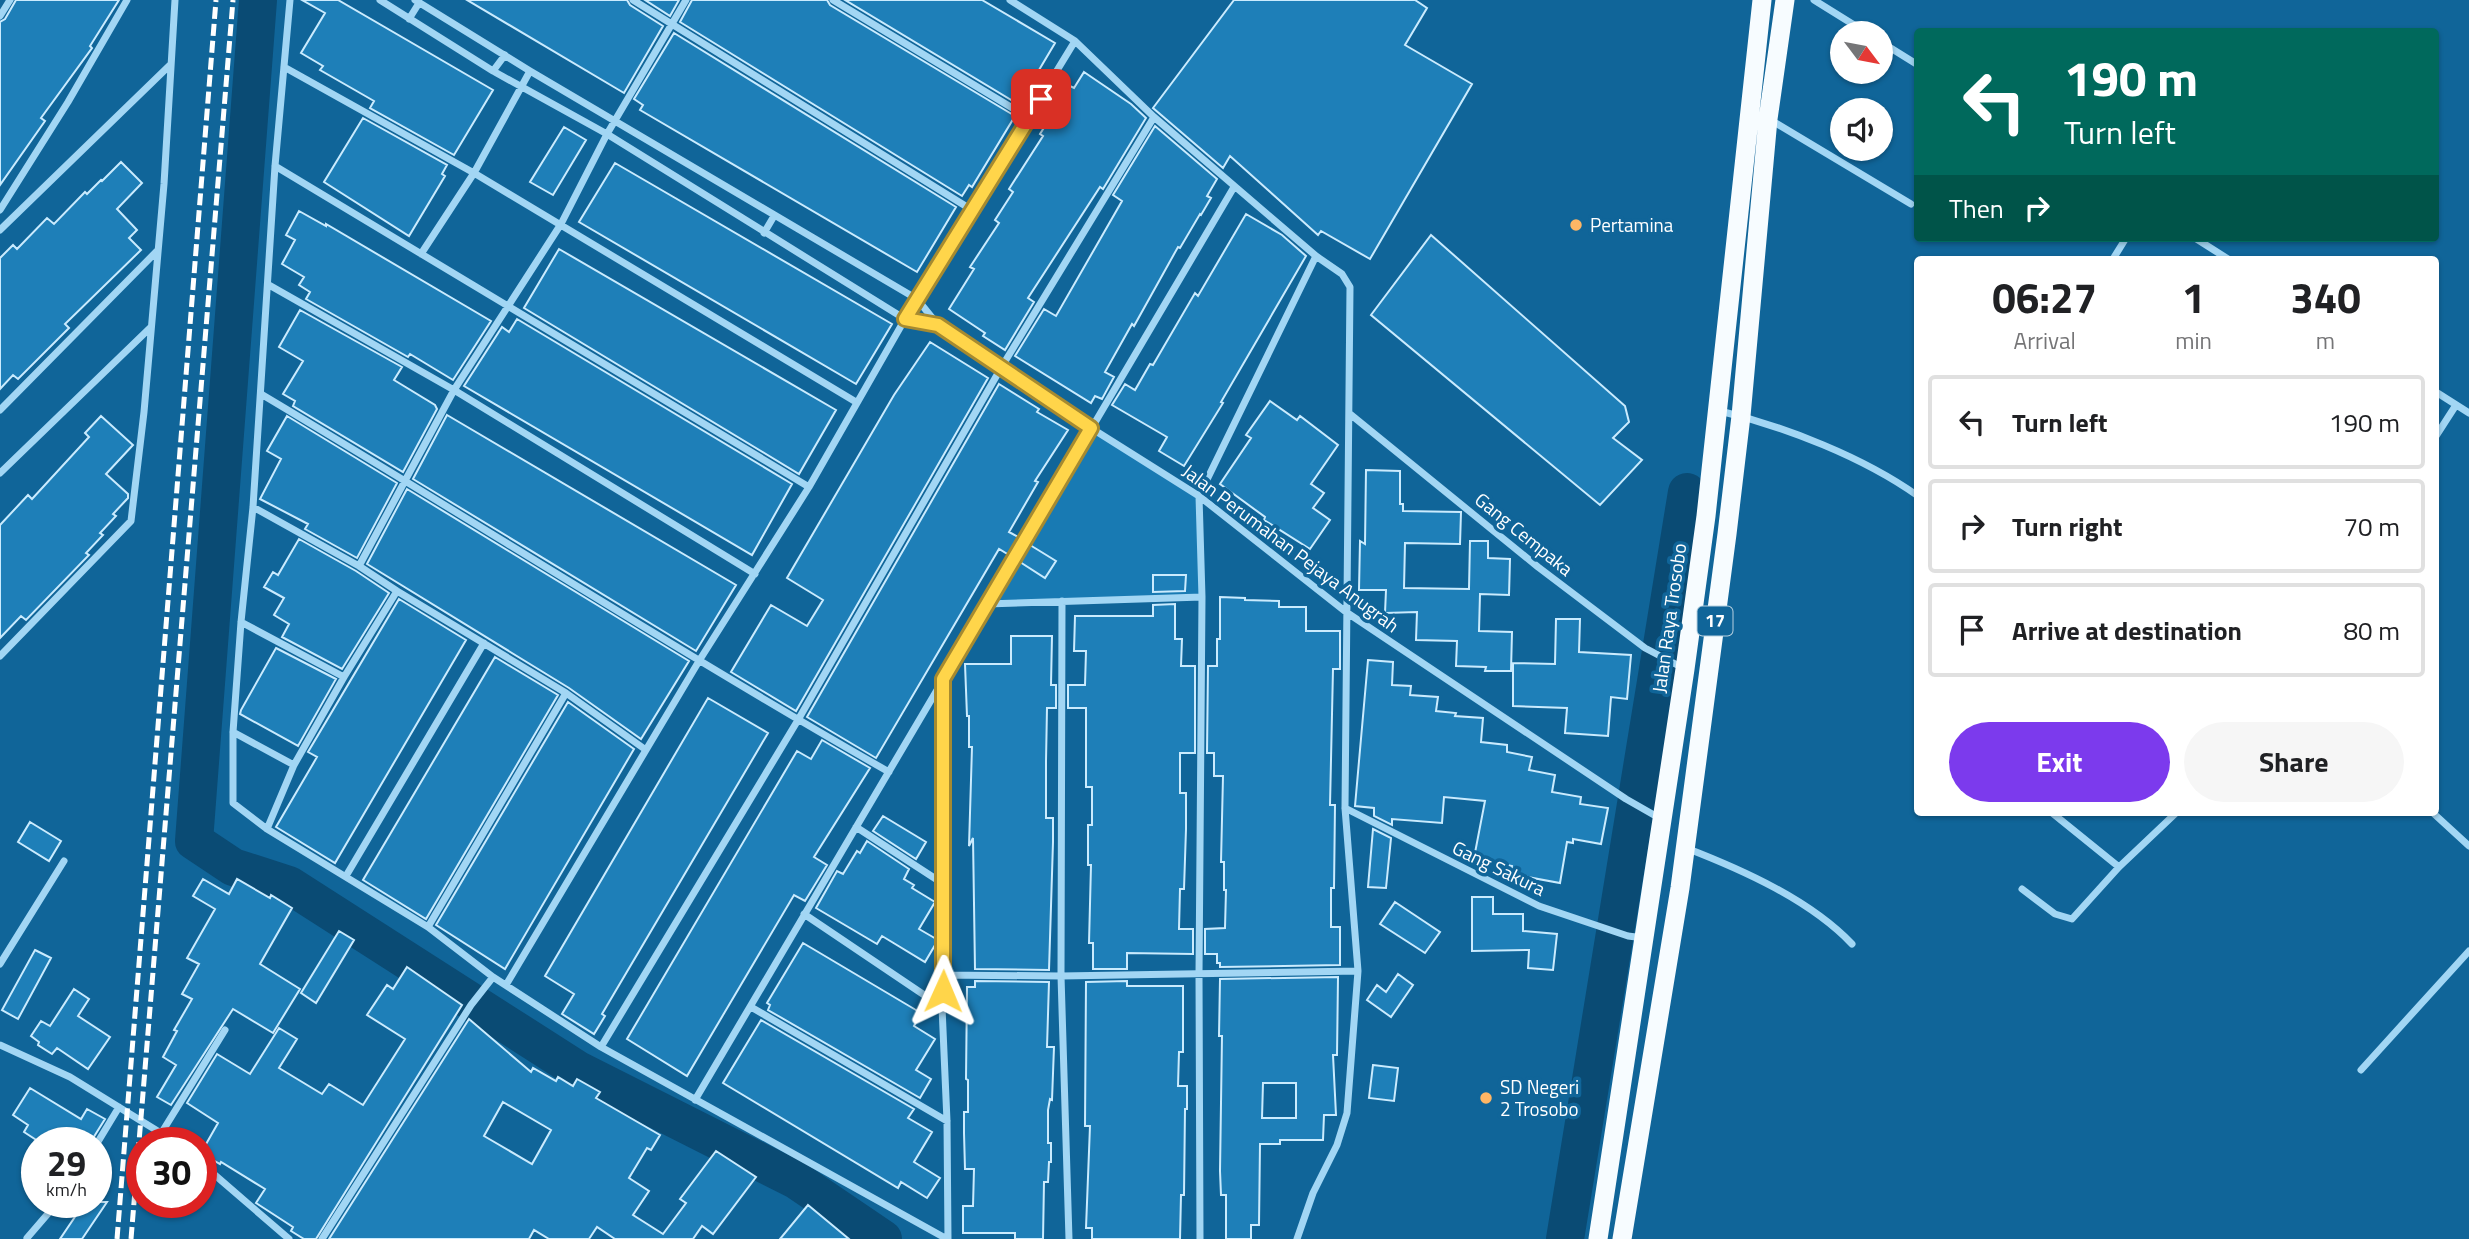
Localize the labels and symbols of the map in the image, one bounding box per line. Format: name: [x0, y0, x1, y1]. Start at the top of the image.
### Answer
north arrow: [1830, 21, 1894, 84]
pin: [1011, 69, 1071, 129]
place label: Pertamina: [1590, 210, 1674, 239]
marker: Pertamina: [1568, 217, 1584, 233]
street label: Jalan Perumahan Pejaya Anugrah: [1177, 456, 1406, 639]
street label: Gang Cempaka: [1469, 485, 1580, 583]
street label: Jalan Raya Trosobo: [1644, 541, 1693, 695]
road number: 17: [1698, 606, 1732, 636]
street label: Gang Sakura: [1448, 832, 1551, 903]
position arrow: [906, 954, 980, 1028]
place label: SD Negeri 2 Trosobo: [1500, 1072, 1579, 1123]
marker: SD Negeri 2 Trosobo: [1478, 1090, 1494, 1106]
speed limit sign: 30: [126, 1127, 217, 1218]

